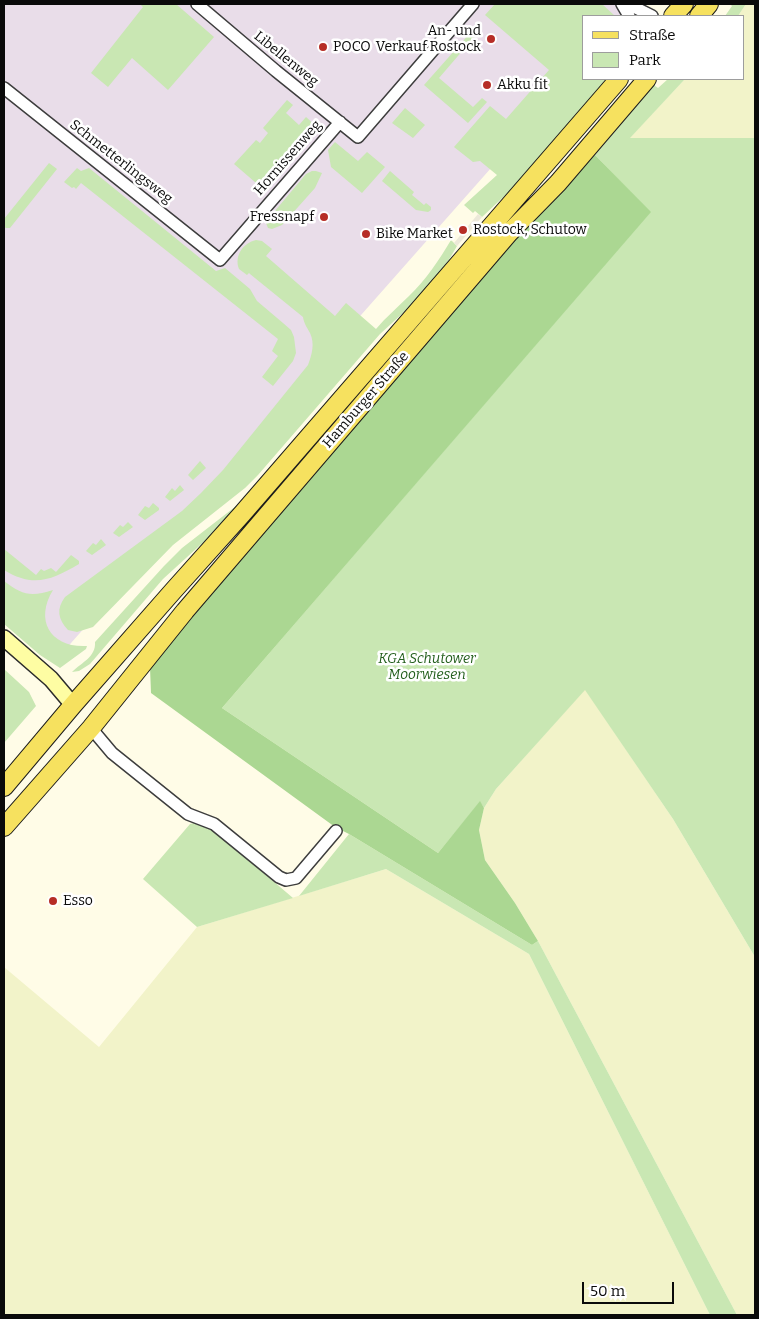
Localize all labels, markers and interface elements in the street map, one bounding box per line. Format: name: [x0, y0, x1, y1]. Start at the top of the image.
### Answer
legend: [582, 15, 744, 80]
place label: An- und Verkauf Rostock: [376, 23, 481, 56]
text: Straße: [629, 26, 675, 44]
street label: Libellenweg: [250, 28, 322, 90]
marker: An- und Verkauf Rostock: [485, 33, 497, 45]
place label: POCO: [333, 39, 371, 55]
marker: POCO: [317, 41, 329, 53]
text: Park: [629, 51, 661, 69]
place label: Akku fit: [497, 77, 548, 93]
marker: Akku fit: [481, 79, 493, 91]
street label: Schmetterlingsweg: [66, 117, 176, 207]
street label: Hornissenweg: [251, 117, 325, 199]
place label: Fressnapf: [250, 209, 314, 225]
marker: Fressnapf: [318, 211, 330, 223]
place label: Rostock, Schutow: [473, 222, 587, 238]
marker: Rostock, Schutow: [457, 224, 469, 236]
place label: Bike Market: [376, 226, 453, 242]
marker: Bike Market: [360, 228, 372, 240]
street label: Hamburger Straße: [320, 348, 412, 452]
park label: KGA Schutower Moorwiesen: [378, 651, 476, 684]
place label: Esso: [63, 893, 93, 909]
marker: Esso: [47, 895, 59, 907]
scale bar: [584, 1272, 676, 1304]
text: 50 m: [590, 1282, 625, 1300]

